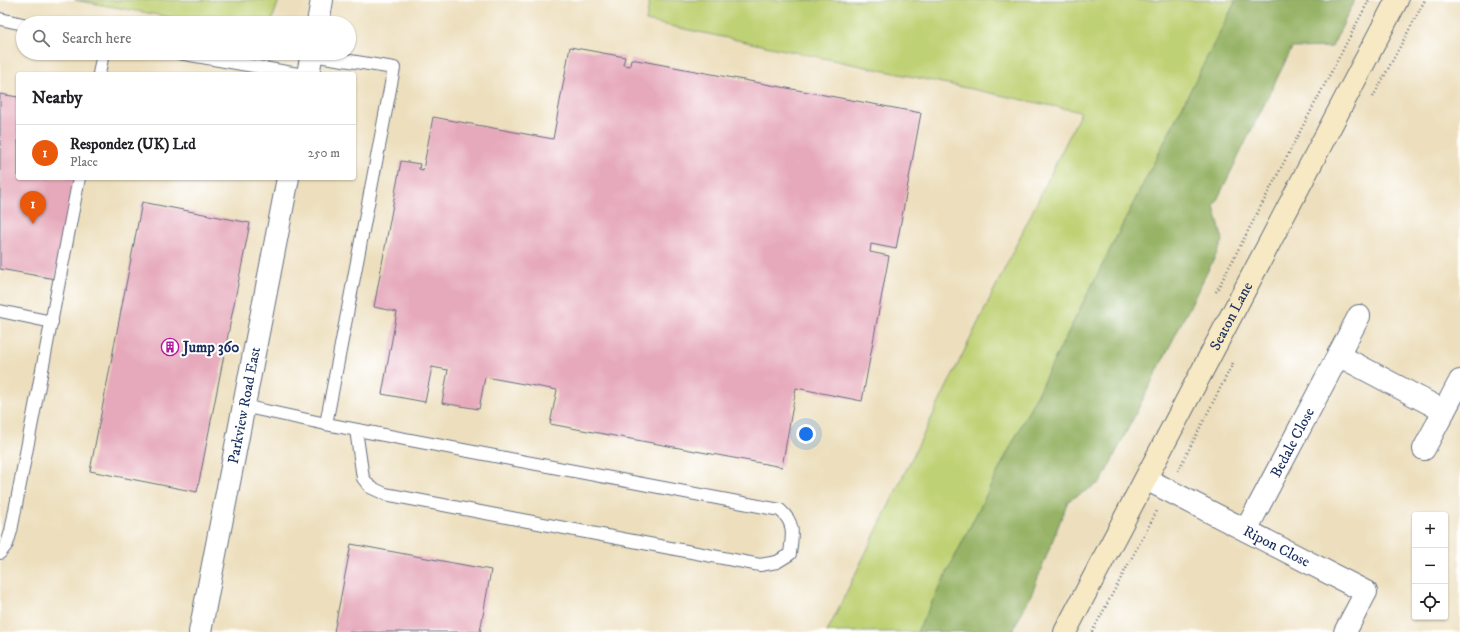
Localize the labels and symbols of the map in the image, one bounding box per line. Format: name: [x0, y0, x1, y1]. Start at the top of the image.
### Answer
pin: 1: [20, 191, 46, 224]
street label: Seaton Lane: [1206, 279, 1257, 354]
building icon: Jump 360: [160, 337, 180, 357]
place label: Jump 360: [181, 338, 239, 357]
street label: Parkview Road East: [224, 345, 265, 465]
street label: Bedale Close: [1266, 404, 1319, 481]
your location: [796, 424, 816, 444]
street label: Ripon Close: [1240, 522, 1313, 572]

